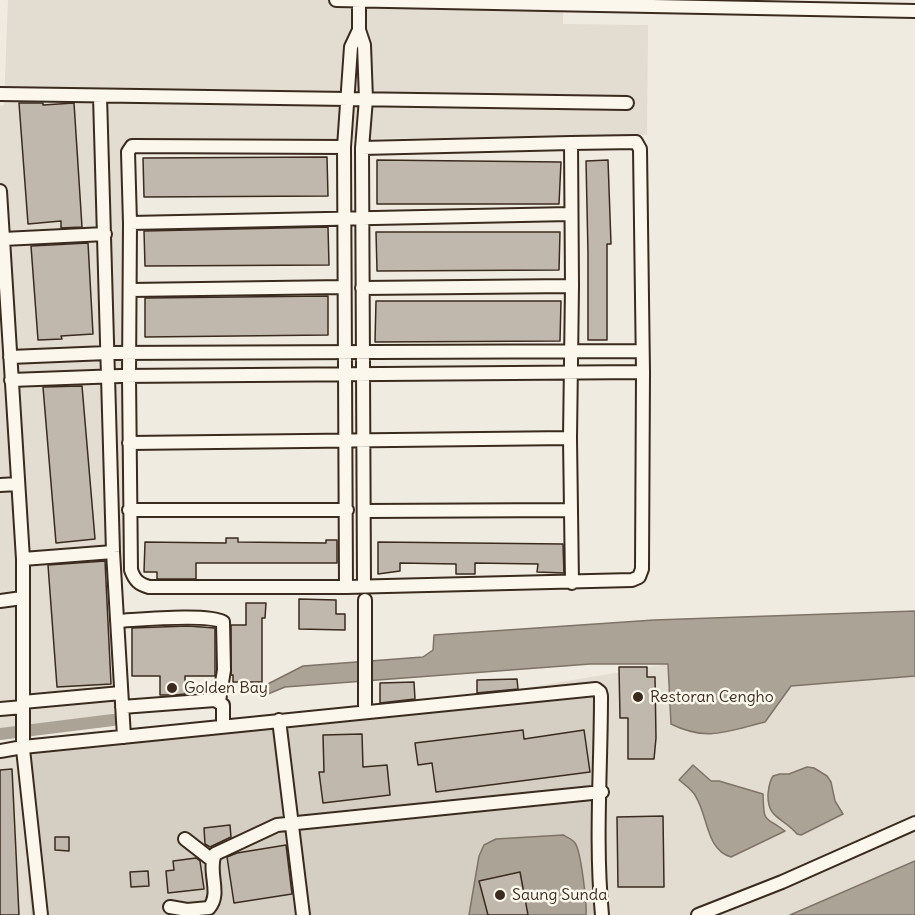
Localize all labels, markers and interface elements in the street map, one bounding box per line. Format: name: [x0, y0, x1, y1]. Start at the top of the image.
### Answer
place label: Golden Bay: [184, 678, 268, 698]
marker: Golden Bay: [165, 681, 179, 695]
place label: Restoran Cengho: [650, 687, 774, 707]
marker: Restoran Cengho: [631, 690, 645, 704]
place label: Saung Sunda: [512, 885, 607, 905]
marker: Saung Sunda: [493, 888, 507, 902]

